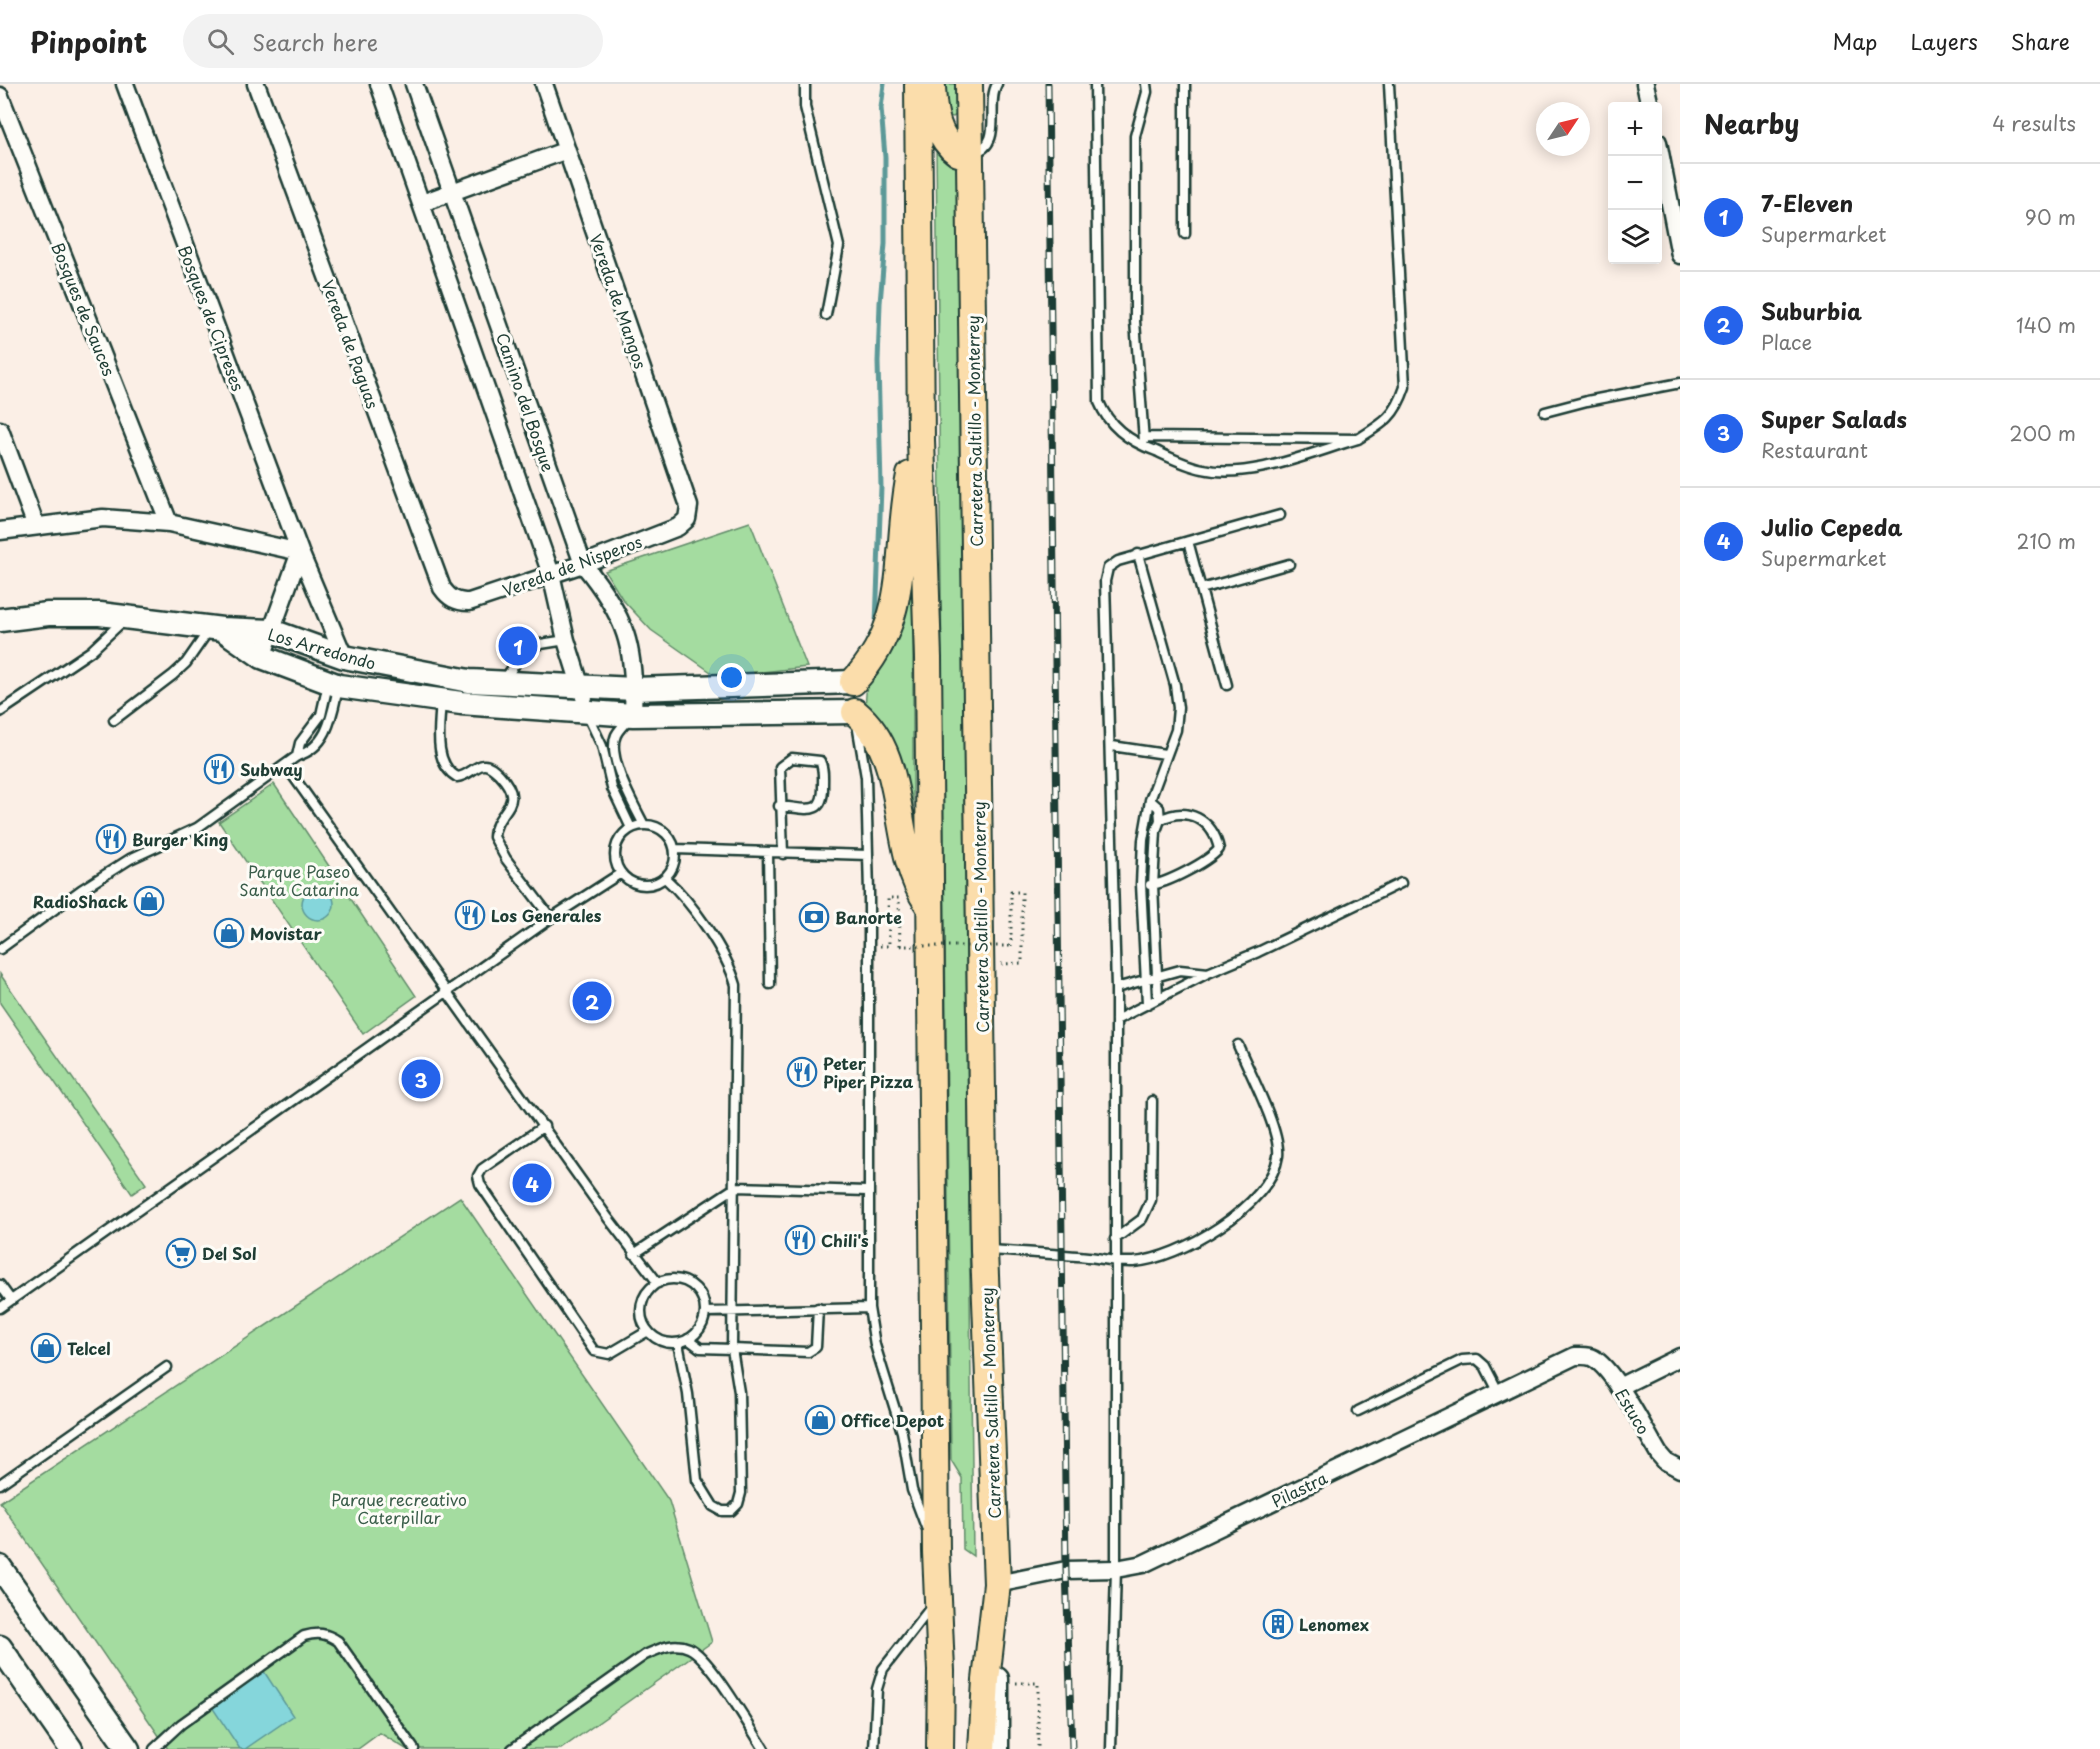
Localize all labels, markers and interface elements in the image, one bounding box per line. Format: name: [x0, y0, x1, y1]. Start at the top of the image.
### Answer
search box: [183, 14, 603, 68]
text: Pinpoint: [30, 20, 147, 63]
icon: search: [204, 25, 237, 58]
text: Search here: [252, 25, 378, 58]
text: Map: [1833, 25, 1877, 57]
text: Layers: [1910, 25, 1978, 57]
text: Share: [2011, 25, 2070, 57]
north arrow: [1536, 102, 1590, 156]
map controls: [1608, 102, 1662, 264]
button: +: [1608, 102, 1662, 156]
text: Nearby: [1704, 104, 1799, 143]
text: 4 results: [1992, 108, 2076, 138]
button: −: [1608, 156, 1662, 210]
text: 7-Eleven: [1761, 186, 1853, 219]
text: 1: [1719, 202, 1728, 232]
text: 90 m: [2025, 202, 2076, 232]
button: layers: [1608, 210, 1662, 264]
text: Supermarket: [1761, 219, 1887, 249]
street label: Vereda de Mangos: [585, 230, 653, 372]
street label: Bosques de Sauces: [46, 239, 122, 379]
street label: Bosques de Cipreses: [173, 242, 251, 394]
street label: Vereda de Paguas: [317, 276, 385, 412]
text: Suburbia: [1761, 294, 1862, 327]
text: 2: [1716, 310, 1731, 340]
text: 140 m: [2016, 310, 2076, 340]
street label: Carretera Saltillo - Monterrey: [960, 315, 988, 547]
text: Place: [1761, 327, 1812, 357]
street label: Camino del Bosque: [491, 329, 561, 475]
text: Super Salads: [1761, 402, 1907, 435]
text: 3: [1717, 418, 1730, 448]
text: 200 m: [2009, 418, 2076, 448]
text: Restaurant: [1761, 435, 1868, 465]
text: Julio Cepeda: [1761, 510, 1902, 543]
text: 4: [1717, 526, 1730, 556]
text: 210 m: [2017, 526, 2076, 556]
street label: Vereda de Nisperos: [499, 529, 645, 601]
text: Supermarket: [1761, 543, 1887, 573]
street label: Los Arredondo: [265, 621, 379, 675]
pin: 1: [498, 624, 538, 668]
your location: [717, 663, 746, 692]
restaurant icon: Subway: [203, 753, 235, 785]
place label: Subway: [240, 757, 303, 781]
street label: Carretera Saltillo - Monterrey: [966, 801, 994, 1033]
restaurant icon: Burger King: [95, 823, 127, 855]
place label: Burger King: [132, 827, 228, 851]
park label: Parque Paseo Santa Catarina: [239, 859, 359, 901]
shop icon: RadioShack: [133, 885, 165, 917]
place label: RadioShack: [33, 889, 128, 913]
restaurant icon: Los Generales: [454, 899, 486, 931]
bank icon: Banorte: [798, 901, 830, 933]
place label: Los Generales: [491, 903, 602, 927]
place label: Banorte: [835, 905, 902, 929]
shop icon: Movistar: [213, 917, 245, 949]
place label: Movistar: [250, 921, 323, 945]
pin: 2: [572, 978, 612, 1024]
place label: Peter Piper Pizza: [823, 1051, 913, 1093]
pin: 3: [402, 1056, 440, 1102]
restaurant icon: Peter Piper Pizza: [786, 1056, 818, 1088]
pin: 4: [512, 1160, 552, 1206]
restaurant icon: Chili's: [784, 1224, 816, 1256]
place label: Chili's: [821, 1228, 869, 1252]
supermarket icon: Del Sol: [165, 1237, 197, 1269]
place label: Del Sol: [202, 1241, 257, 1265]
street label: Carretera Saltillo - Monterrey: [974, 1287, 1006, 1519]
shop icon: Telcel: [30, 1332, 62, 1364]
place label: Telcel: [67, 1336, 111, 1360]
street label: Estuco: [1610, 1383, 1656, 1439]
shop icon: Office Depot: [804, 1404, 836, 1436]
place label: Office Depot: [841, 1408, 945, 1432]
street label: Pilastra: [1267, 1465, 1331, 1513]
park label: Parque recreativo Caterpillar: [331, 1487, 467, 1529]
building icon: Lenomex: [1262, 1608, 1294, 1640]
place label: Lenomex: [1299, 1612, 1369, 1636]

